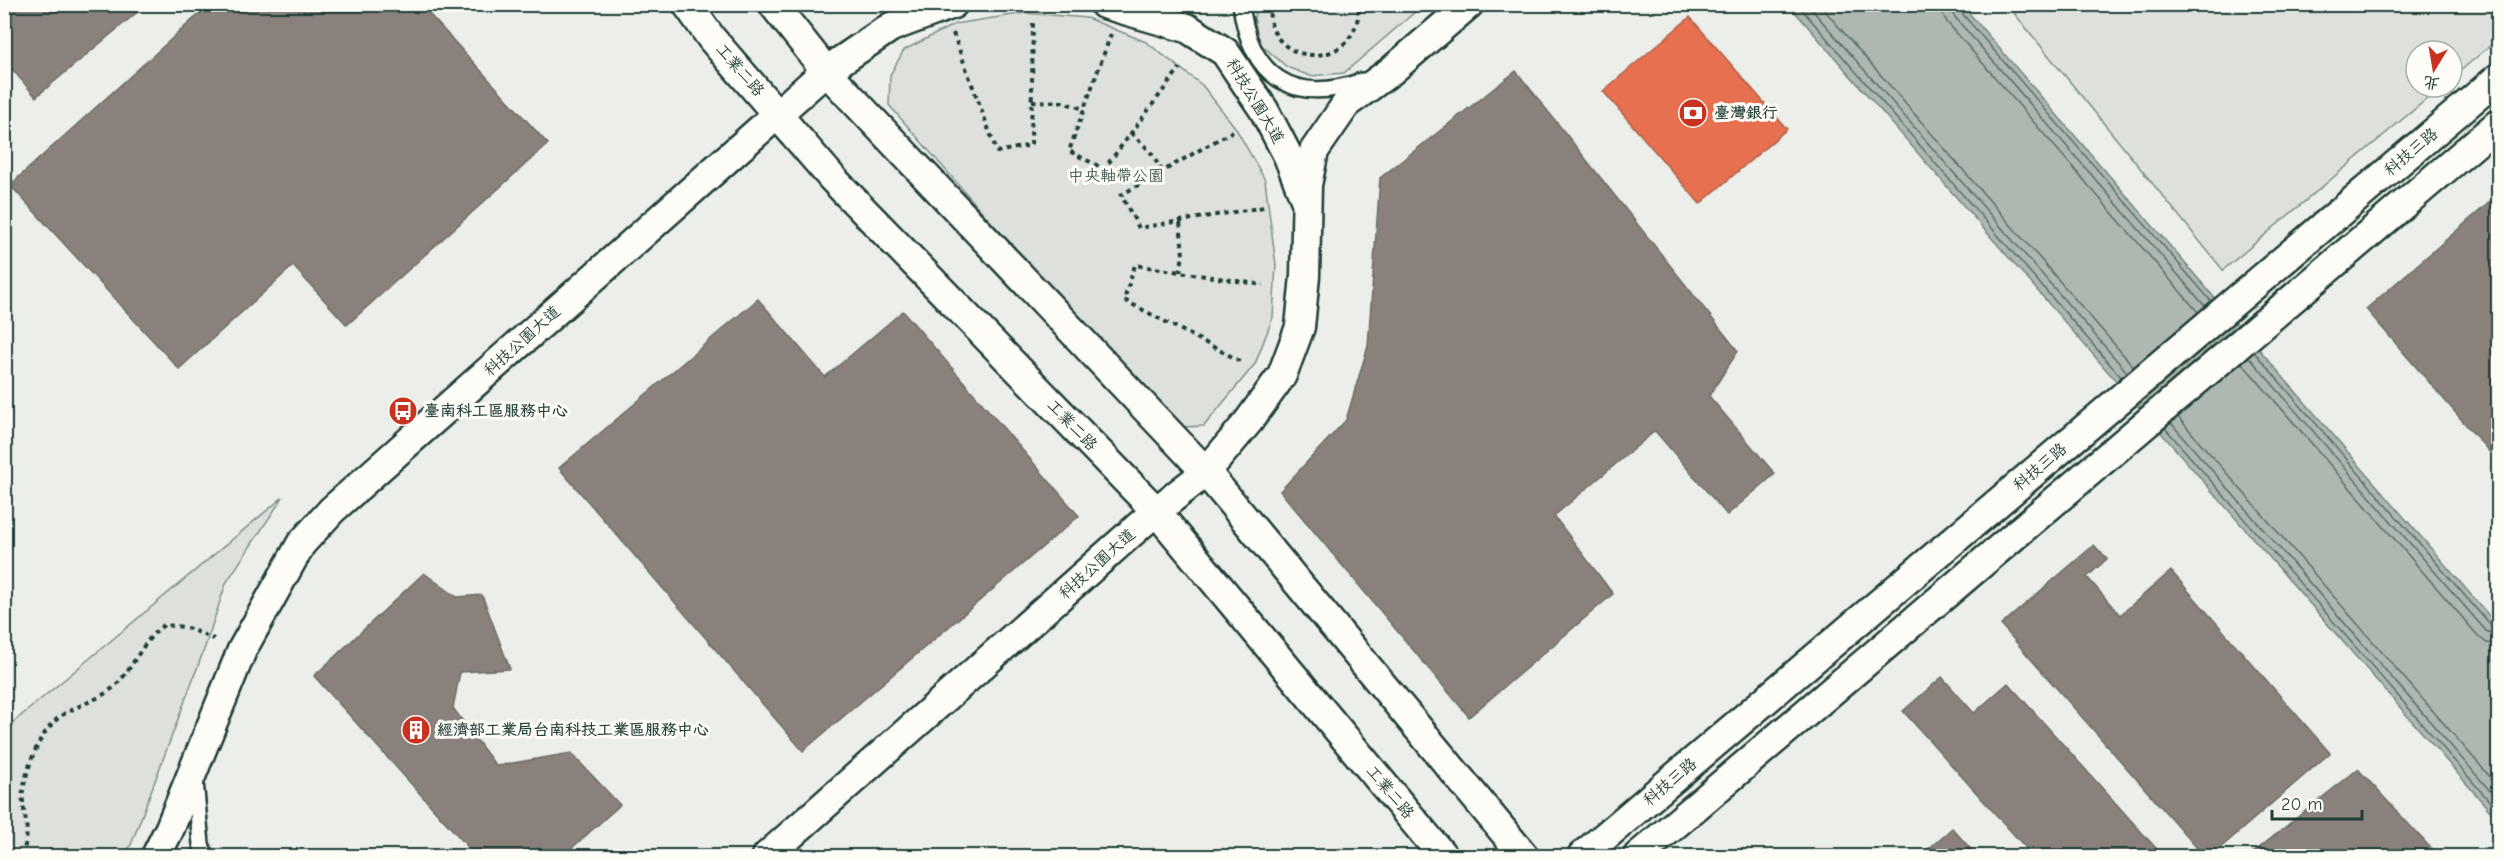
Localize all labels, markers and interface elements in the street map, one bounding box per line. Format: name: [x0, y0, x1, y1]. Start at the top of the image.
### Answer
north arrow: [2404, 39, 2464, 99]
street label: 工業二路: [712, 40, 768, 100]
street label: 科技公園大道: [1223, 55, 1287, 147]
text: 北: [2422, 72, 2441, 93]
bank icon: 臺灣銀行: [1677, 97, 1709, 129]
place label: 臺灣銀行: [1714, 104, 1778, 122]
street label: 科技三路: [2381, 125, 2441, 179]
park label: 中央軸帶公園: [1068, 167, 1164, 185]
street label: 科技公園大道: [480, 302, 564, 380]
bus stop icon: 臺南科工區服務中心: [387, 395, 419, 427]
street label: 工業二路: [1043, 396, 1101, 454]
place label: 臺南科工區服務中心: [424, 402, 568, 420]
street label: 科技三路: [2010, 440, 2070, 494]
street label: 科技公園大道: [1055, 525, 1139, 603]
building icon: 經濟部工業局台南科技工業區服務中心: [400, 714, 432, 746]
place label: 經濟部工業局台南科技工業區服務中心: [437, 721, 709, 739]
street label: 科技三路: [1640, 755, 1700, 809]
street label: 工業二路: [1363, 762, 1417, 822]
scale bar: [2272, 783, 2362, 821]
text: 20 m: [2281, 794, 2322, 815]

